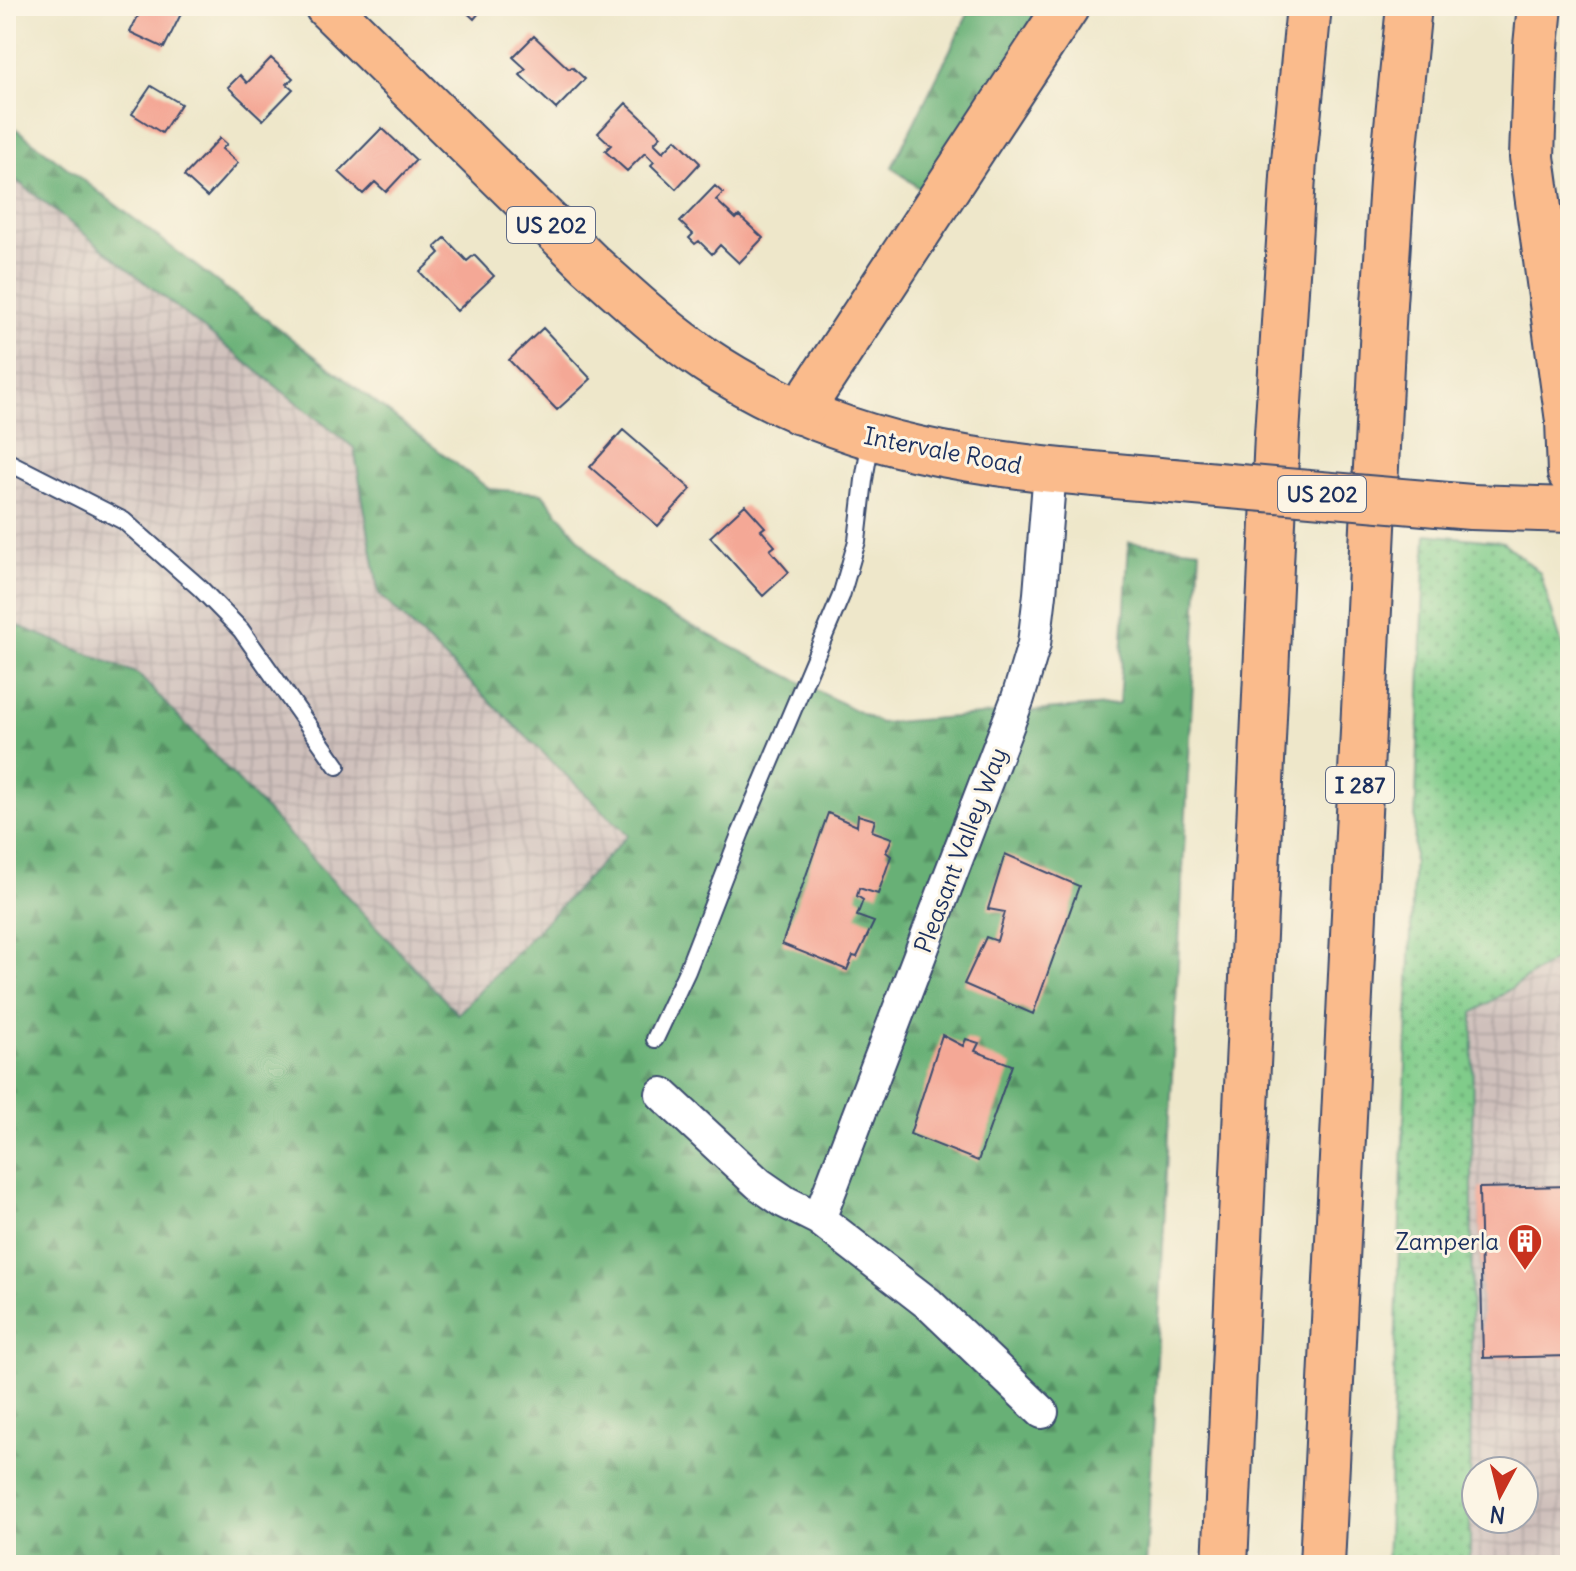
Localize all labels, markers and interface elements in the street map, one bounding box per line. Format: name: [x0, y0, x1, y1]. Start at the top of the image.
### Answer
road number: US 202: [507, 207, 595, 243]
street label: Intervale Road: [862, 420, 1024, 480]
road number: US 202: [1278, 476, 1366, 512]
street label: Pleasant Valley Way: [907, 743, 1013, 957]
road number: I 287: [1326, 767, 1394, 803]
building icon: Zamperla: [1506, 1222, 1544, 1272]
place label: Zamperla: [1396, 1226, 1499, 1256]
north arrow: [1460, 1455, 1540, 1535]
text: N: [1488, 1500, 1507, 1530]

